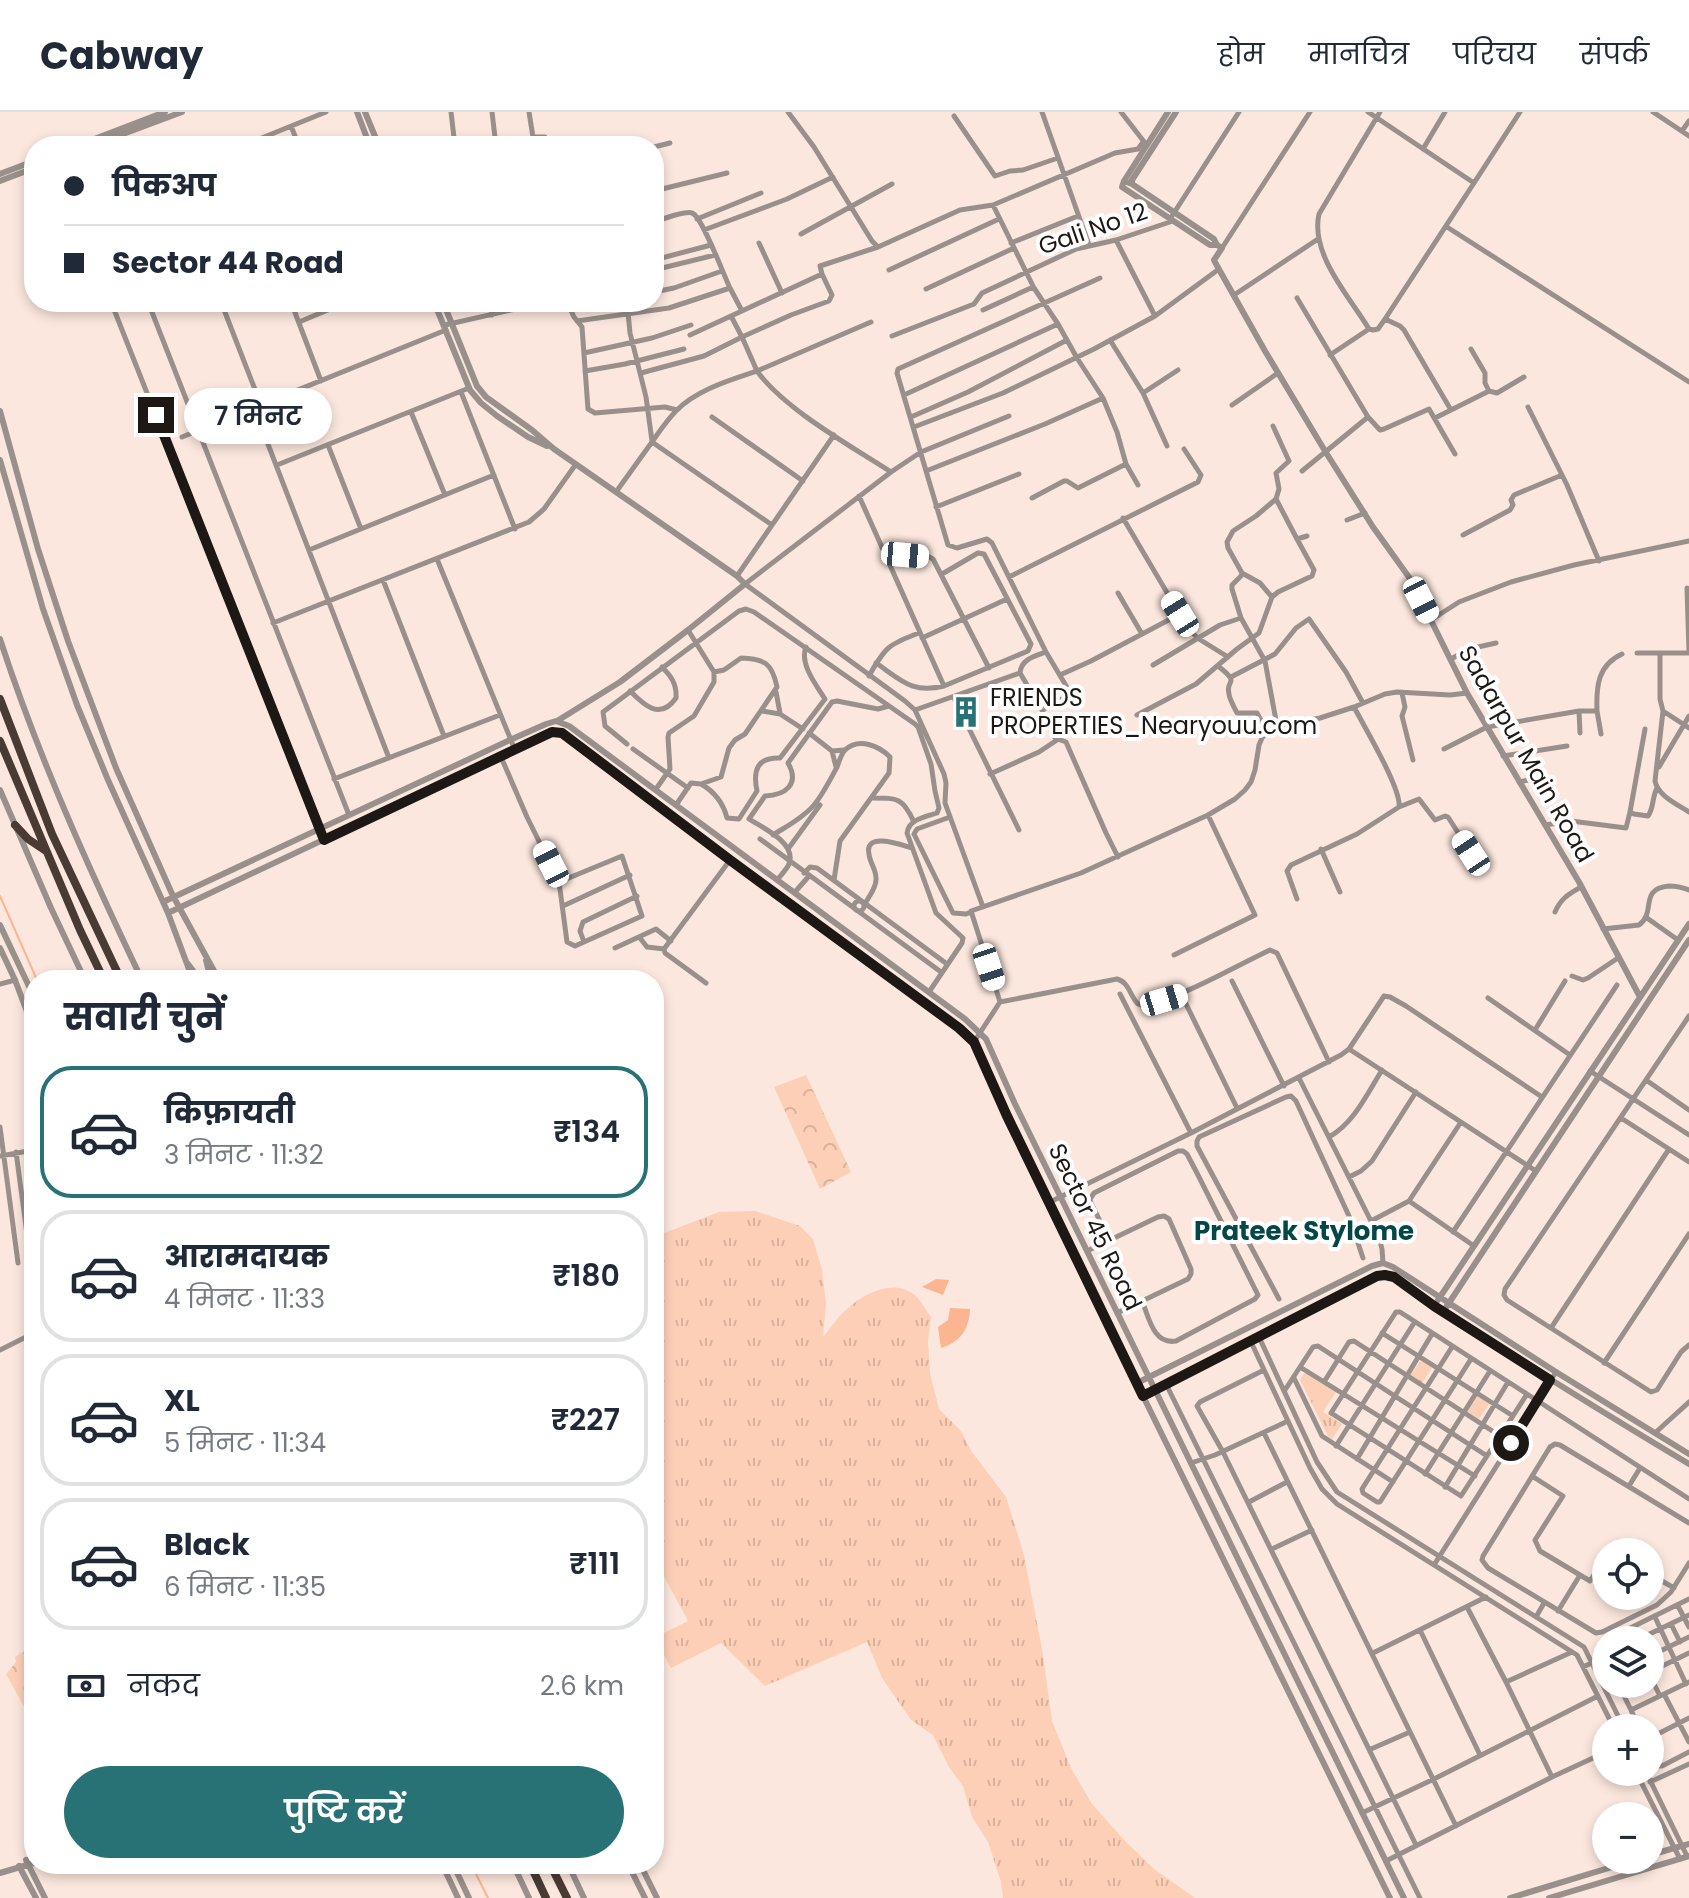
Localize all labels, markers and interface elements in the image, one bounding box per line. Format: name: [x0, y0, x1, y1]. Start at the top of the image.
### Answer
text: Cabway: [40, 29, 203, 82]
text: होम: [1218, 35, 1264, 74]
text: मानचित्र: [1308, 35, 1409, 74]
text: परिचय: [1453, 35, 1536, 74]
text: संपर्क: [1580, 35, 1649, 74]
text: पिकअप: [112, 164, 216, 207]
street label: Gali No 12: [1034, 194, 1152, 263]
text: Sector 44 Road: [112, 241, 344, 284]
callout: 7 मिनट: [184, 387, 332, 443]
route end: [138, 397, 174, 433]
text: 7 मिनट: [214, 398, 302, 434]
car: [880, 541, 930, 569]
car: [1399, 573, 1443, 627]
car: [1157, 587, 1203, 641]
street label: Sadarpur Main Road: [1451, 639, 1602, 868]
place label: FRIENDS PROPERTIES_Nearyouu.com: [990, 681, 1317, 742]
building icon: FRIENDS PROPERTIES_Nearyouu.com: [949, 695, 983, 729]
car: [1448, 826, 1494, 880]
car: [529, 837, 573, 891]
car: [970, 940, 1008, 994]
car: [1138, 982, 1190, 1018]
text: सवारी चुनें: [64, 992, 224, 1043]
text: किफ़ायती: [164, 1091, 295, 1134]
icon: car: [68, 1096, 140, 1168]
text: ₹134: [553, 1110, 620, 1153]
text: 3 मिनट · 11:32: [164, 1137, 324, 1173]
street label: Sector 45 Road: [1041, 1138, 1150, 1316]
district label: Prateek Stylome: [1194, 1213, 1414, 1249]
text: आरामदायक: [164, 1235, 329, 1278]
icon: car: [68, 1240, 140, 1312]
text: ₹180: [552, 1254, 620, 1297]
text: 4 मिनट · 11:33: [164, 1281, 325, 1317]
text: XL: [164, 1379, 200, 1422]
icon: car: [68, 1384, 140, 1456]
text: ₹227: [551, 1398, 620, 1441]
text: 5 मिनट · 11:34: [164, 1425, 326, 1461]
route start: [1493, 1425, 1529, 1461]
text: Black: [164, 1523, 250, 1566]
icon: car: [68, 1528, 140, 1600]
map controls: [1592, 1538, 1664, 1874]
button: locate: [1592, 1538, 1664, 1610]
text: ₹111: [569, 1542, 620, 1585]
text: 6 मिनट · 11:35: [164, 1569, 326, 1605]
button: layers: [1592, 1626, 1664, 1698]
icon: cash: [64, 1664, 108, 1708]
text: नकद: [128, 1664, 200, 1707]
text: 2.6 km: [540, 1668, 624, 1704]
button: +: [1592, 1714, 1664, 1786]
button: पुष्टि करें: [64, 1766, 624, 1858]
button: −: [1592, 1802, 1664, 1874]

